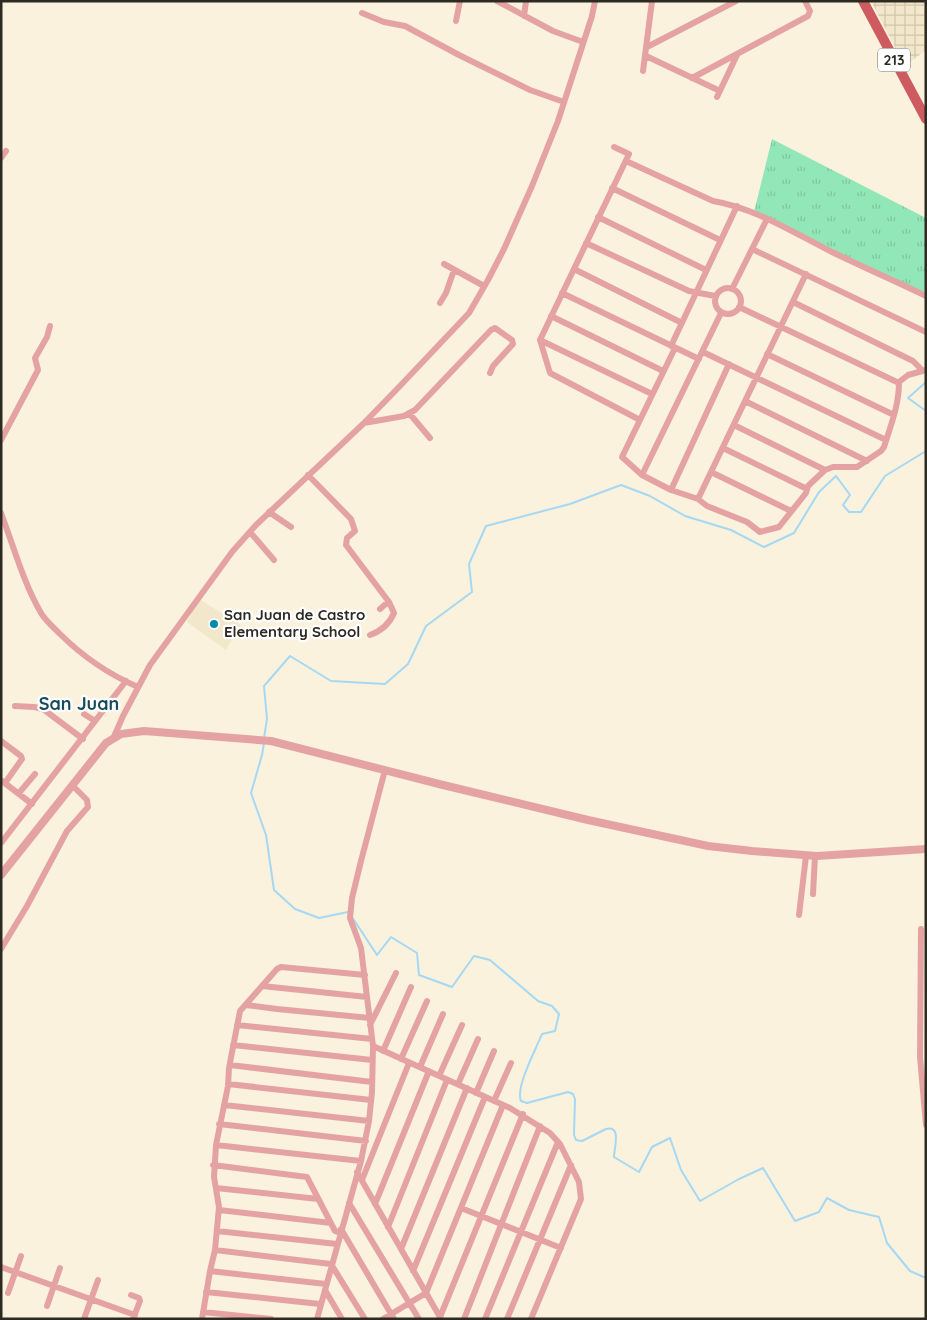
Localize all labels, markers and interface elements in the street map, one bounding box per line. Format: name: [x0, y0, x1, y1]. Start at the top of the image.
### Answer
road number: 213: [878, 48, 910, 72]
place label: San Juan de Castro Elementary School: [224, 605, 365, 641]
marker: San Juan de Castro Elementary School: [208, 618, 220, 630]
district label: San Juan: [39, 692, 119, 715]

